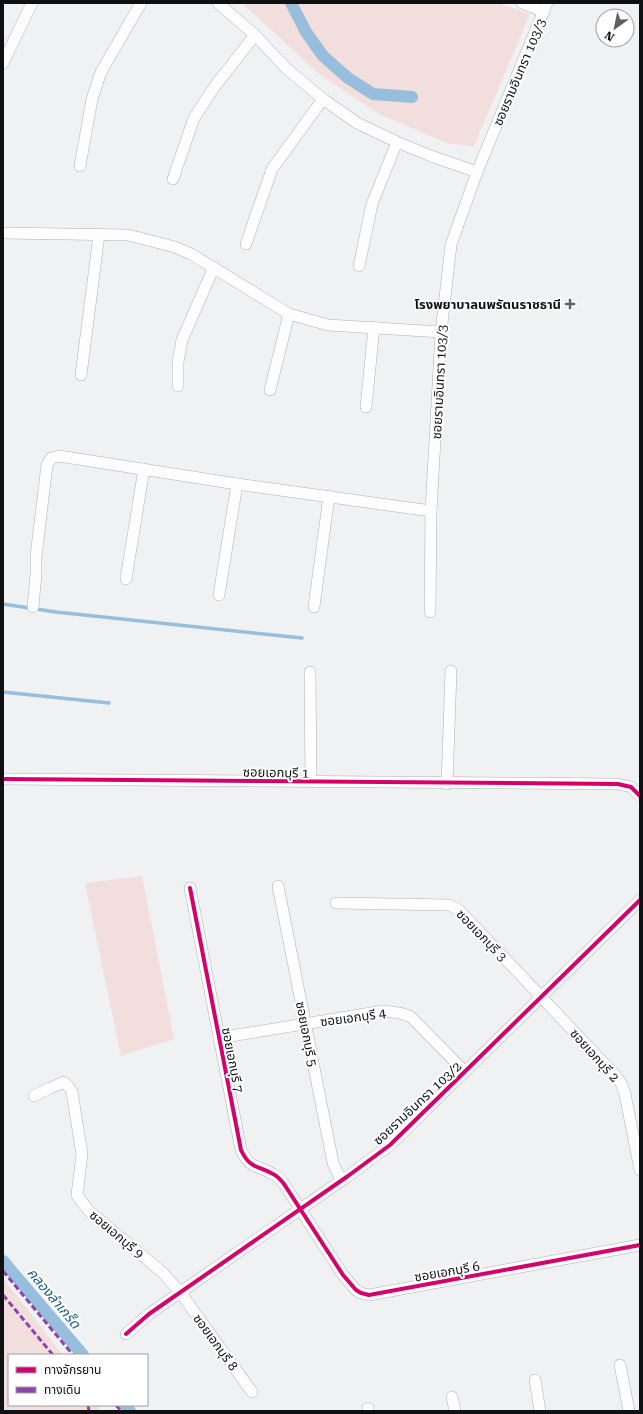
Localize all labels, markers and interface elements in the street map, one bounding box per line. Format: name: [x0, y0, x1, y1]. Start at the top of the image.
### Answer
north arrow: [595, 8, 635, 48]
street label: ซอยรามอินทรา 103/3: [490, 16, 549, 128]
text: N: [602, 28, 617, 44]
place label: โรงพยาบาลนพรัตนราชธานี: [415, 297, 561, 312]
marker: โรงพยาบาลนพรัตนราชธานี: [564, 298, 576, 310]
street label: ซอยรามอินทรา 103/3: [429, 324, 450, 440]
street label: ซอยเอกบุรี 1: [243, 764, 309, 781]
street label: ซอยเอกบุรี 3: [453, 906, 510, 964]
street label: ซอยเอกบุรี 5: [293, 1000, 320, 1068]
street label: ซอยเอกบุรี 4: [319, 1005, 388, 1030]
street label: ซอยเอกบุรี 7: [219, 1026, 246, 1094]
street label: ซอยเอกบุรี 2: [567, 1026, 622, 1085]
street label: ซอยรามอินทรา 103/2: [370, 1059, 464, 1148]
street label: ซอยเอกบุรี 9: [87, 1207, 147, 1261]
street label: ซอยเอกบุรี 6: [413, 1258, 481, 1285]
water label: คลองลำเกร็ด: [24, 1265, 84, 1332]
street label: ซอยเอกบุรี 8: [190, 1311, 241, 1373]
legend: [8, 1354, 148, 1406]
text: ทางจักรยาน: [44, 1363, 101, 1377]
text: ทางเดิน: [44, 1383, 81, 1397]

